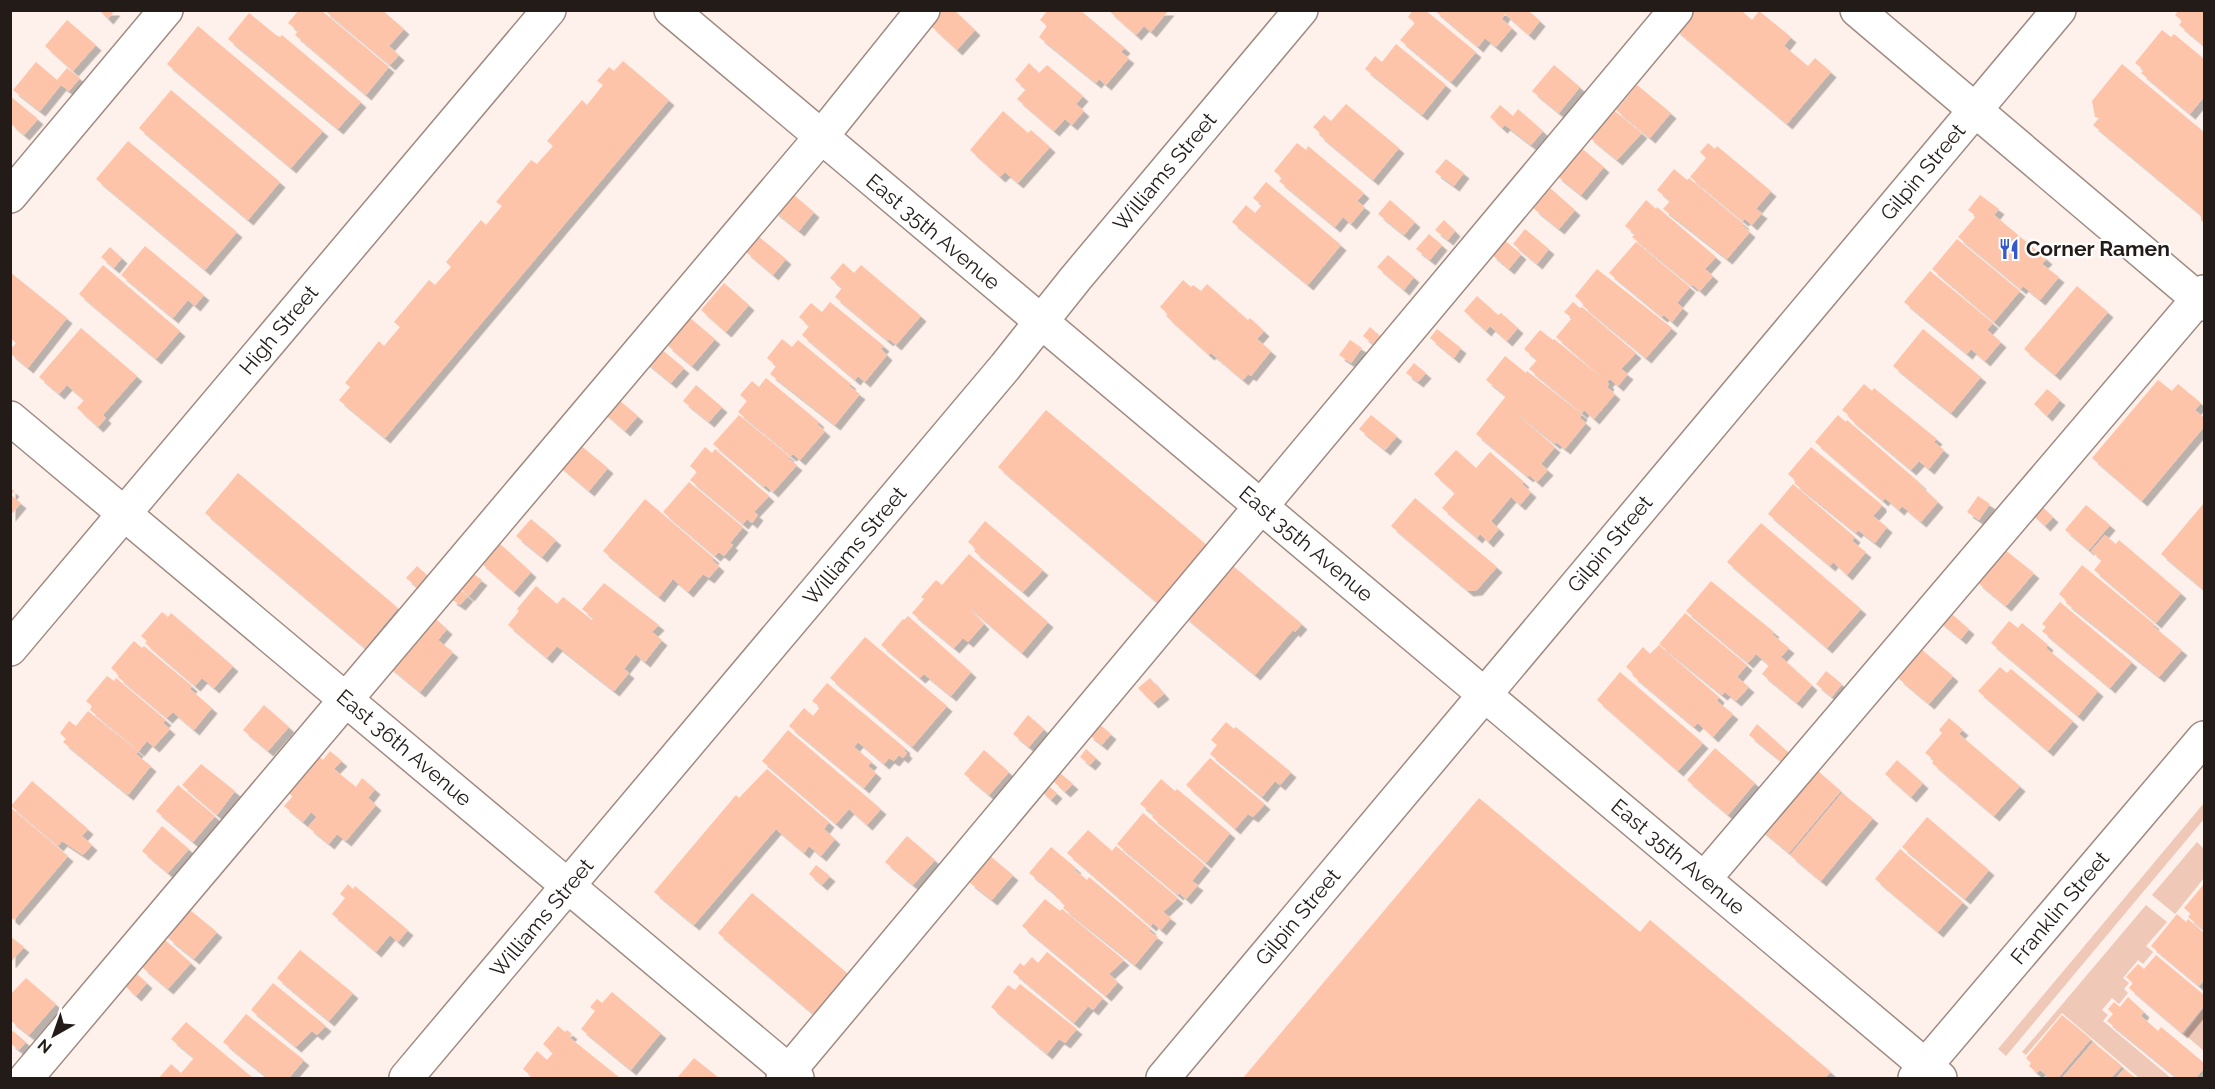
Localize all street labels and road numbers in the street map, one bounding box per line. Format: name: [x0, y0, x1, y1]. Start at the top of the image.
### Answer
street label: Williams Street: [1108, 107, 1221, 236]
street label: Gilpin Street: [1875, 118, 1970, 225]
street label: East 35th Avenue: [861, 168, 1005, 295]
street label: High Street: [234, 280, 323, 379]
street label: East 35th Avenue: [1234, 480, 1378, 607]
street label: Williams Street: [798, 481, 911, 610]
street label: Gilpin Street: [1562, 490, 1657, 597]
street label: East 36th Avenue: [332, 684, 477, 811]
street label: East 35th Avenue: [1606, 793, 1750, 920]
street label: Franklin Street: [2005, 846, 2114, 969]
street label: Williams Street: [485, 853, 598, 982]
street label: Gilpin Street: [1250, 863, 1345, 970]

